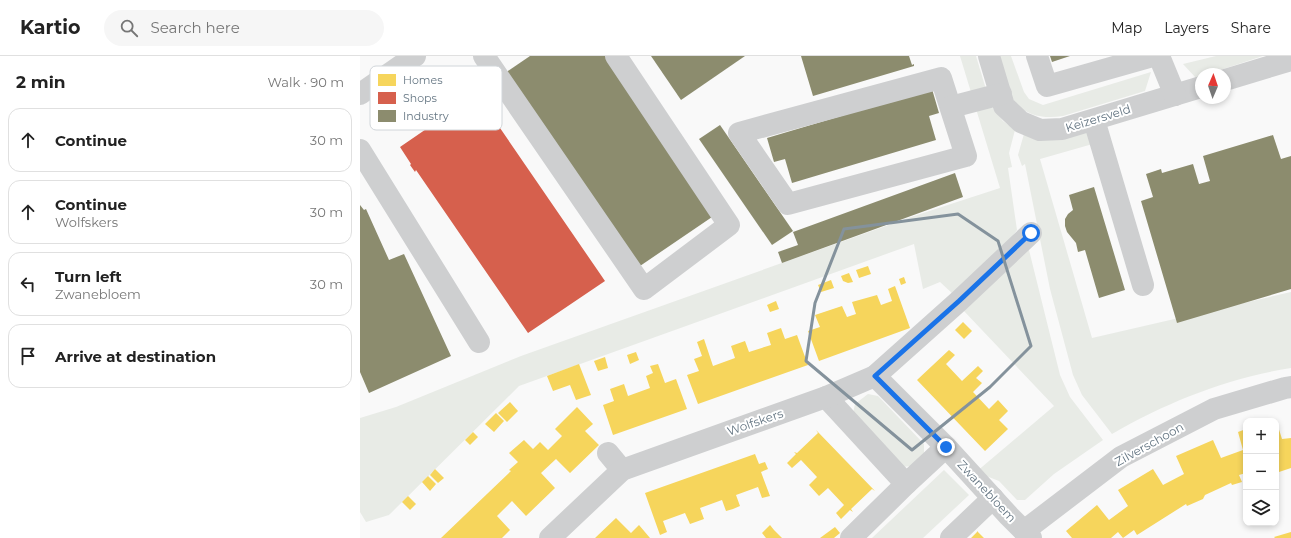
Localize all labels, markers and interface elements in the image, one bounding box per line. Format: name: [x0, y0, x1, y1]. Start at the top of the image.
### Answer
search box: [104, 10, 384, 46]
text: Kartio: [20, 16, 80, 39]
icon: search: [118, 17, 140, 39]
text: Search here: [150, 18, 240, 37]
text: Map: [1111, 19, 1142, 37]
text: Layers: [1164, 19, 1209, 37]
text: Share: [1231, 19, 1271, 37]
legend: [370, 66, 502, 130]
north arrow: [1195, 68, 1231, 104]
text: 2 min: [16, 72, 66, 92]
text: Homes: [403, 73, 443, 87]
text: Walk · 90 m: [268, 74, 344, 90]
text: Shops: [403, 91, 438, 105]
street label: Keizersveld: [1064, 101, 1132, 135]
text: Industry: [403, 109, 449, 123]
icon: ahead: [17, 129, 39, 151]
text: Continue: [55, 131, 127, 150]
text: 30 m: [310, 132, 343, 148]
text: Continue: [55, 195, 127, 214]
icon: ahead: [17, 201, 39, 223]
text: 30 m: [310, 204, 343, 220]
text: Wolfskers: [55, 214, 118, 230]
route start: [1022, 224, 1040, 242]
text: Turn left: [55, 267, 122, 286]
icon: left: [17, 273, 39, 295]
text: 30 m: [310, 276, 343, 292]
text: Zwanebloem: [55, 286, 141, 302]
icon: arrive: [17, 345, 39, 367]
text: Arrive at destination: [55, 347, 216, 366]
street label: Wolfskers: [725, 405, 785, 439]
map controls: [1243, 418, 1279, 526]
button: +: [1243, 418, 1279, 454]
street label: Zilverschoon: [1112, 419, 1186, 469]
route end: [937, 438, 955, 456]
button: −: [1243, 454, 1279, 490]
street label: Zwanebloem: [954, 457, 1020, 525]
button: layers: [1243, 490, 1279, 526]

